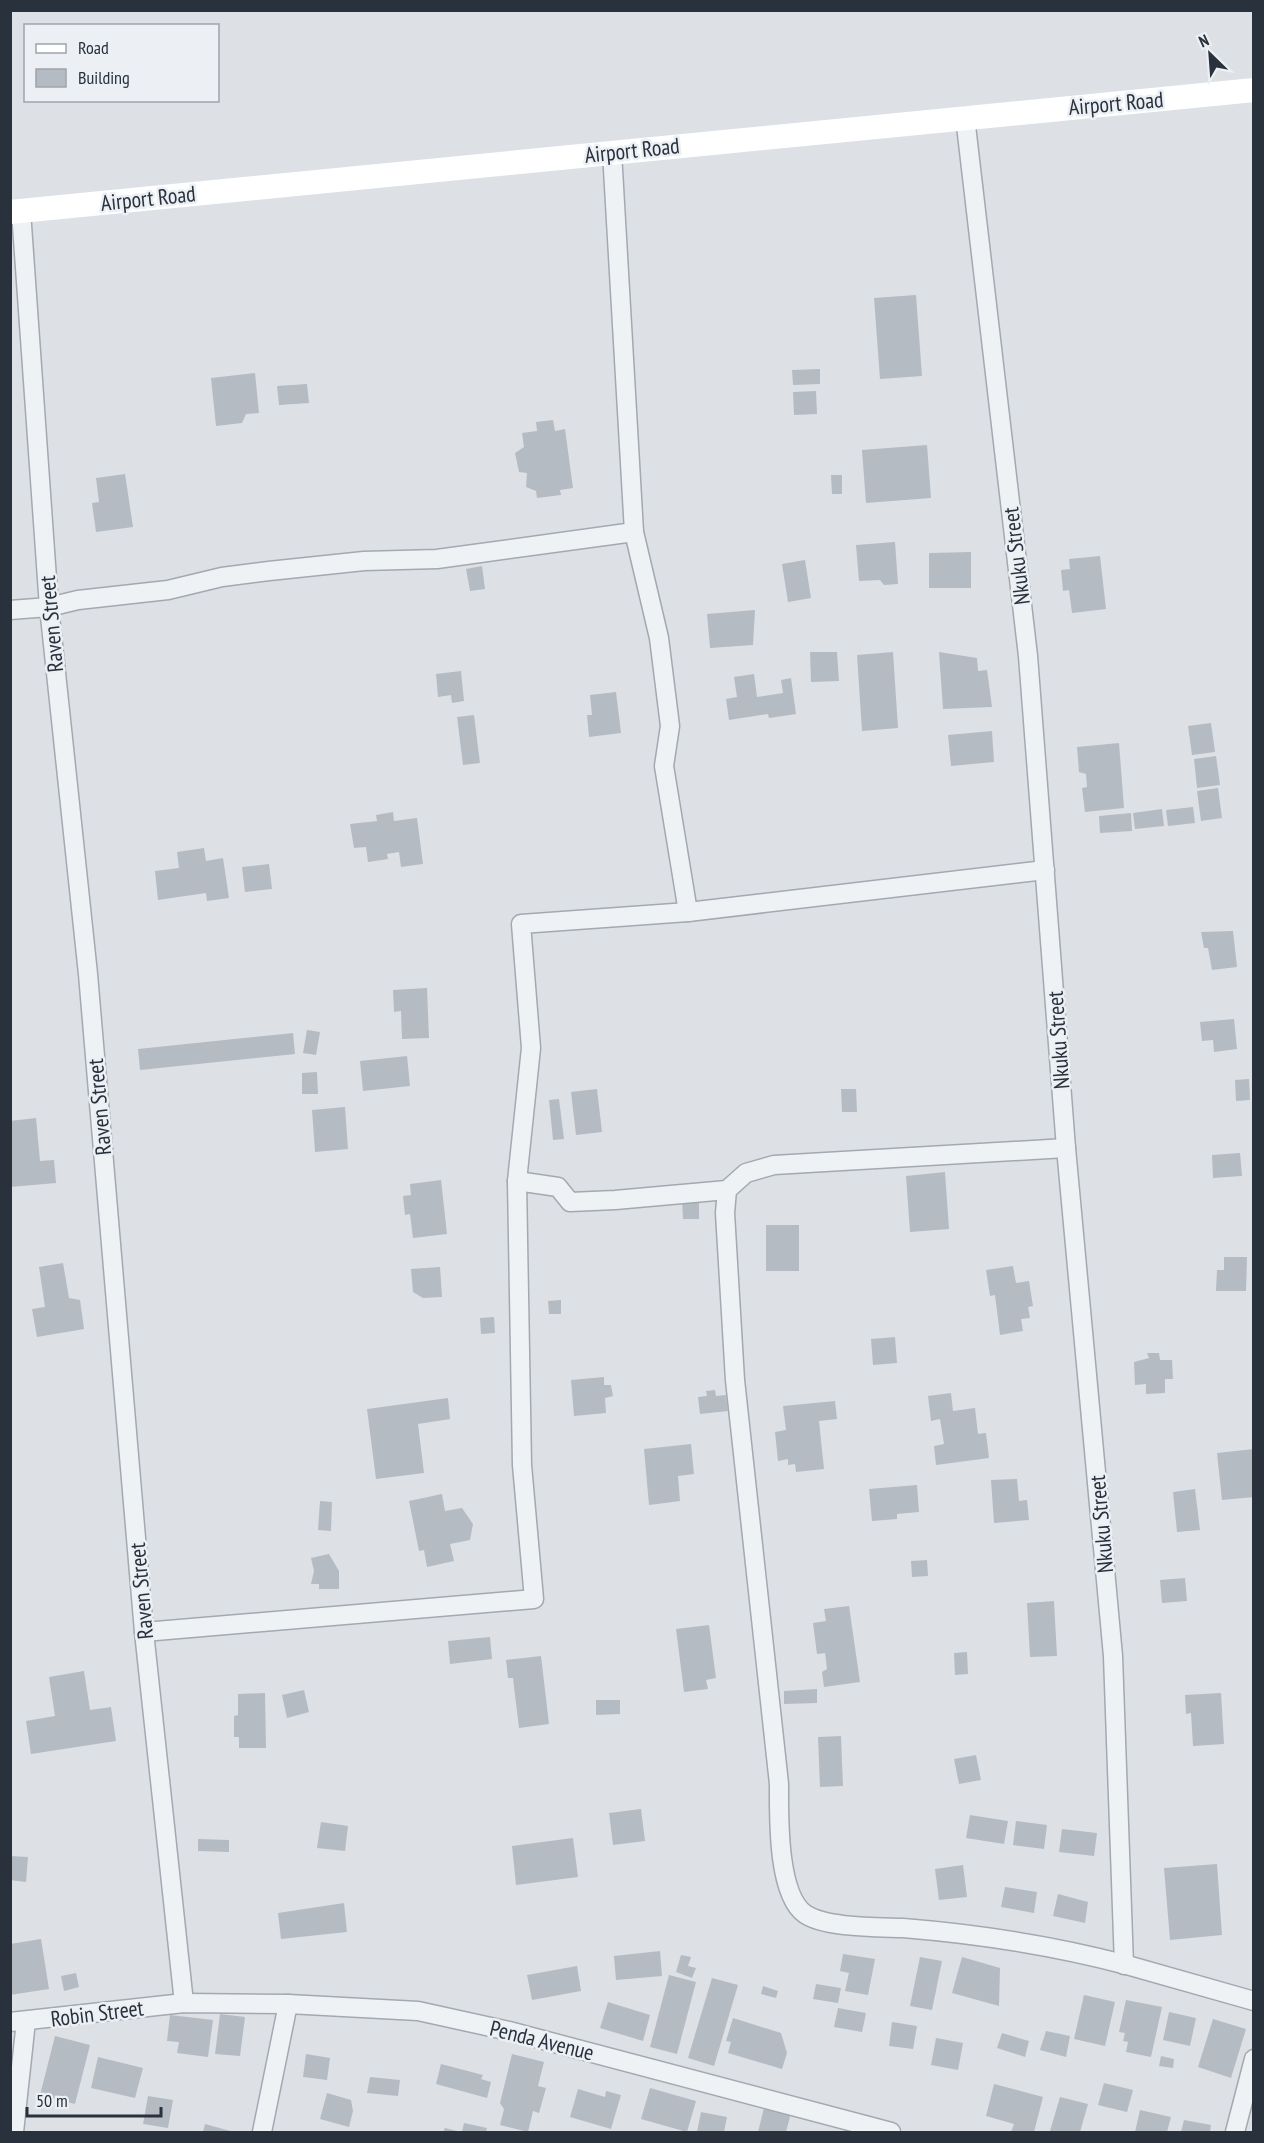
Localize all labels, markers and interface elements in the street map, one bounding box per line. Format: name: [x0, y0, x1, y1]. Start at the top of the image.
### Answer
legend: [24, 24, 219, 102]
north arrow: [1180, 24, 1240, 84]
text: N: [1196, 30, 1212, 51]
text: Road: [78, 36, 109, 59]
text: Building: [78, 66, 130, 89]
street label: Airport Road: [1067, 85, 1165, 121]
street label: Airport Road: [583, 131, 681, 169]
street label: Airport Road: [99, 179, 197, 217]
street label: Nkuku Street: [996, 506, 1036, 606]
street label: Raven Street: [33, 575, 69, 673]
street label: Nkuku Street: [1041, 990, 1075, 1090]
street label: Raven Street: [81, 1058, 117, 1156]
street label: Nkuku Street: [1083, 1474, 1119, 1574]
street label: Raven Street: [123, 1542, 159, 1640]
street label: Robin Street: [49, 1993, 145, 2033]
street label: Penda Avenue: [487, 2014, 597, 2066]
scale bar: [27, 2080, 160, 2118]
text: 50 m: [36, 2089, 68, 2112]

